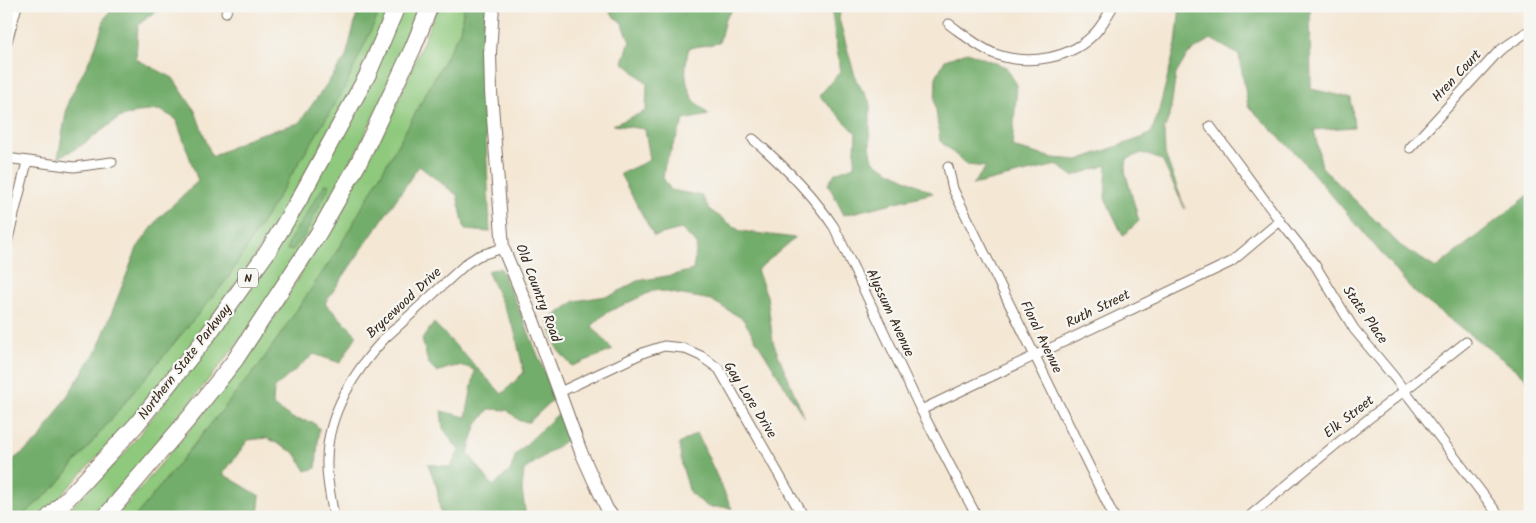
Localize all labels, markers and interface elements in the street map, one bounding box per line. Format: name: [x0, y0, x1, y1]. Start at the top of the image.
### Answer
street label: Hren Court: [1427, 44, 1488, 107]
street label: Old Country Road: [509, 241, 567, 346]
street label: Brycewood Drive: [361, 262, 447, 344]
street label: Alyssum Avenue: [860, 265, 920, 361]
road number: N: [238, 268, 258, 288]
street label: State Place: [1337, 281, 1394, 349]
street label: Ruth Street: [1062, 284, 1134, 334]
street label: Floral Avenue: [1014, 297, 1068, 378]
street label: Northern State Parkway: [133, 299, 238, 425]
street label: Gay Lore Drive: [718, 357, 783, 443]
street label: Elk Street: [1319, 390, 1380, 444]

